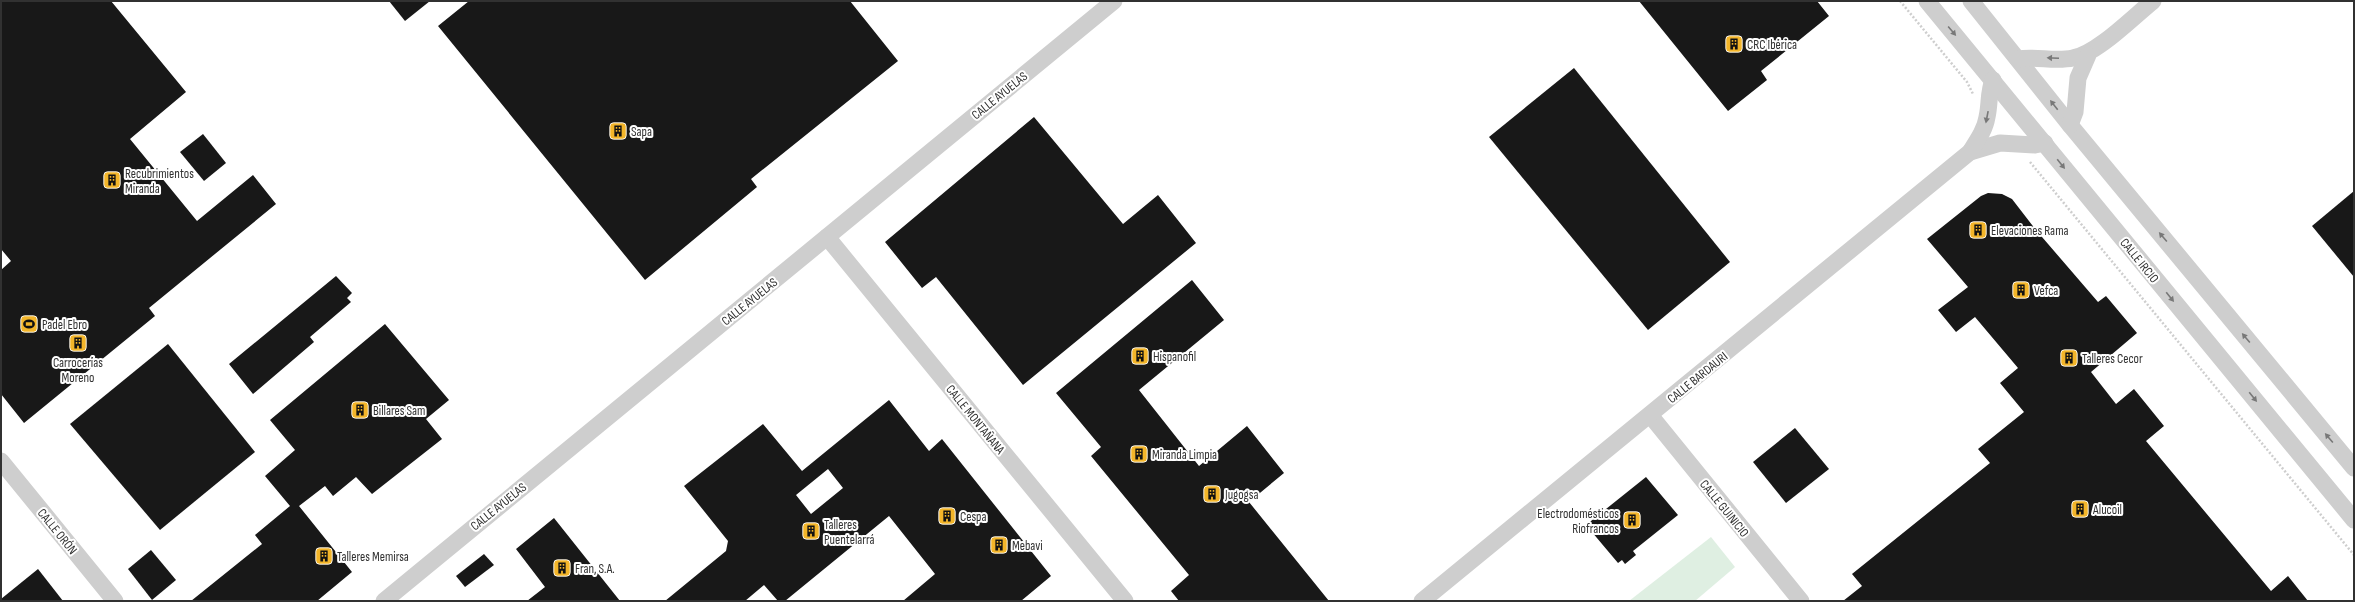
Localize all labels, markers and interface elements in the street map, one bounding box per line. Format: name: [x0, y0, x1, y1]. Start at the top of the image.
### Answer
one-way arrow: [1947, 26, 1956, 36]
building icon: CRC Ibérica: [1724, 34, 1744, 54]
place label: CRC Ibérica: [1747, 37, 1797, 53]
one-way arrow: [2046, 55, 2059, 61]
street label: CALLE AYUELAS: [968, 68, 1031, 123]
one-way arrow: [2050, 99, 2058, 110]
one-way arrow: [1983, 111, 1989, 123]
building icon: Sapa: [608, 121, 628, 141]
place label: Sapa: [631, 124, 652, 140]
one-way arrow: [2057, 158, 2066, 169]
place label: Recubrimientos Miranda: [125, 166, 194, 197]
building icon: Recubrimientos Miranda: [102, 170, 122, 190]
building icon: Elevaciones Rama: [1968, 220, 1988, 240]
place label: Elevaciones Rama: [1991, 223, 2068, 239]
one-way arrow: [2159, 232, 2168, 243]
street label: CALLE IRCIO: [2116, 235, 2162, 286]
street label: CALLE AYUELAS: [718, 274, 781, 329]
building icon: Vefca: [2011, 280, 2031, 300]
place label: Vefca: [2034, 283, 2058, 299]
one-way arrow: [2166, 292, 2175, 302]
sports icon: Padel Ebro: [19, 314, 39, 334]
place label: Padel Ebro: [42, 317, 87, 333]
one-way arrow: [2242, 332, 2251, 343]
building icon: Carrocerías Moreno: [68, 333, 88, 353]
building icon: Hispanofil: [1130, 346, 1150, 366]
building icon: Talleres Cecor: [2059, 348, 2079, 368]
place label: Hispanofil: [1153, 349, 1196, 365]
street label: CALLE BARDAURI: [1664, 349, 1731, 407]
place label: Talleres Cecor: [2082, 351, 2143, 367]
place label: Carrocerías Moreno: [53, 355, 103, 386]
street label: CALLE MONTAÑANA: [942, 382, 1008, 458]
one-way arrow: [2248, 392, 2257, 403]
building icon: Billares Sam: [350, 400, 370, 420]
place label: Billares Sam: [373, 403, 425, 419]
one-way arrow: [2325, 432, 2334, 443]
building icon: Miranda Limpia: [1129, 444, 1149, 464]
place label: Miranda Limpia: [1152, 447, 1217, 463]
street label: CALLE GUINICIO: [1696, 477, 1752, 541]
street label: CALLE AYUELAS: [467, 479, 530, 534]
building icon: Jugogsa: [1202, 484, 1222, 504]
place label: Jugogsa: [1224, 487, 1258, 503]
building icon: Alucoil: [2070, 499, 2090, 519]
place label: Alucoil: [2092, 502, 2122, 518]
street label: CALLE ORÓN: [34, 505, 81, 558]
building icon: Cespa: [937, 506, 957, 526]
place label: Electrodomésticos Riofrancos: [1537, 506, 1619, 537]
place label: Cespa: [960, 509, 986, 525]
building icon: Electrodomésticos Riofrancos: [1622, 510, 1642, 530]
place label: Talleres Puentelarrá: [824, 517, 875, 548]
building icon: Talleres Puentelarrá: [801, 521, 821, 541]
building icon: Mebavi: [989, 535, 1009, 555]
place label: Mebavi: [1012, 538, 1043, 554]
building icon: Talleres Memirsa: [314, 546, 334, 566]
place label: Talleres Memirsa: [337, 549, 409, 565]
building icon: Fran, S.A.: [552, 558, 572, 578]
place label: Fran, S.A.: [575, 561, 615, 577]

